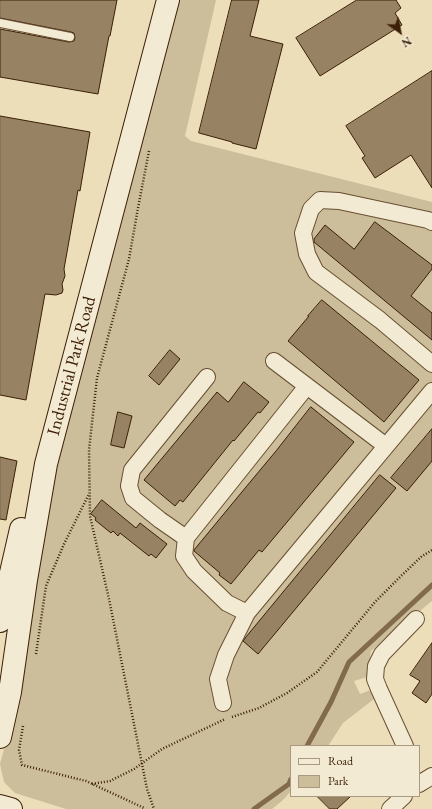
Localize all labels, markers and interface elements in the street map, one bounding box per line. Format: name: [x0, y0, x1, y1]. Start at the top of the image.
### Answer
north arrow: [380, 12, 420, 52]
text: N: [399, 34, 414, 50]
street label: Industrial Park Road: [43, 294, 101, 438]
legend: [290, 745, 420, 797]
text: Road: [328, 753, 353, 769]
text: Park: [328, 773, 348, 789]

